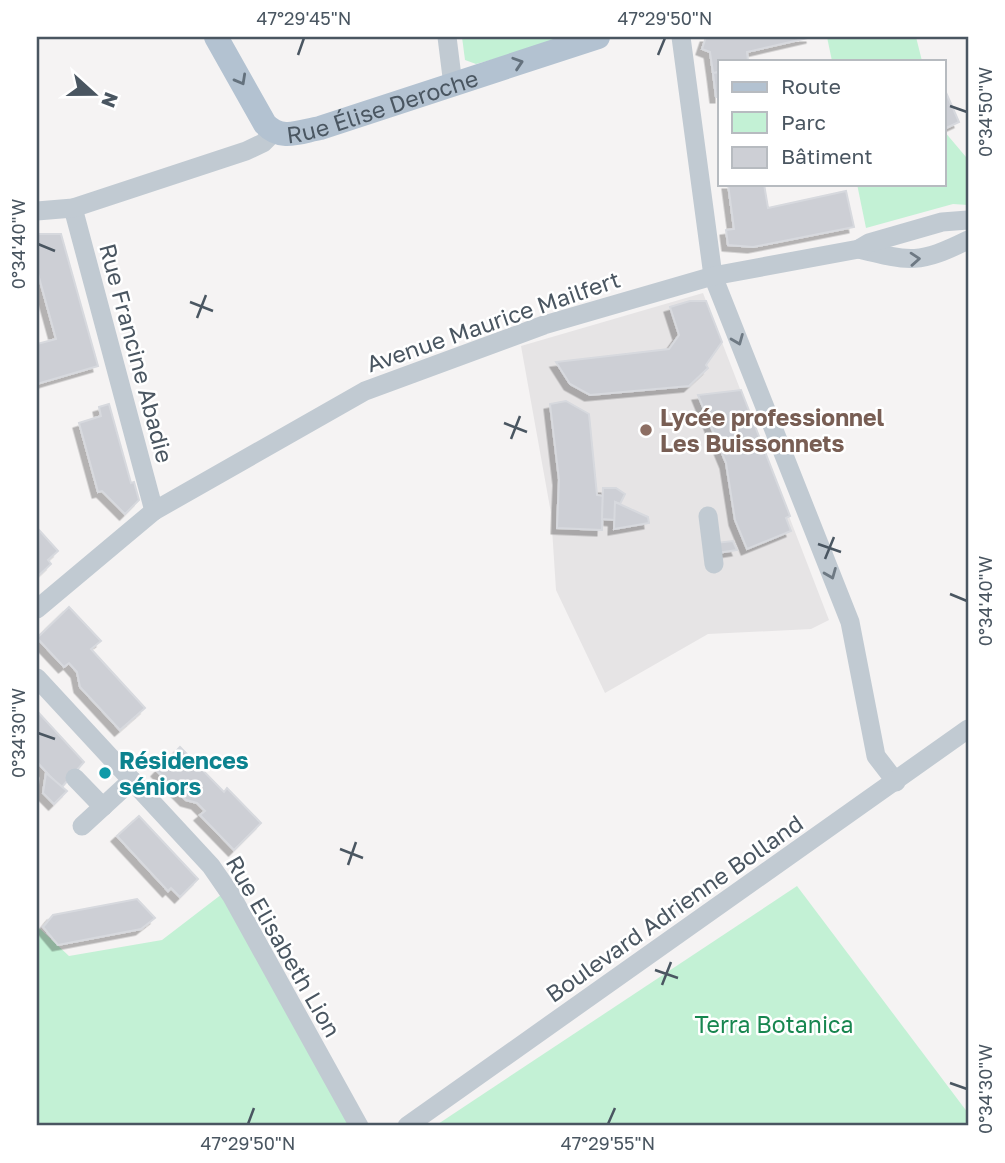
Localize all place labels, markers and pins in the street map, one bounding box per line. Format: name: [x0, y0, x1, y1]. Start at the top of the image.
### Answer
place label: Lycée professionnel Les Buissonnets: [660, 403, 885, 457]
marker: Lycée professionnel Les Buissonnets: [638, 422, 654, 438]
place label: Résidences séniors: [119, 746, 249, 800]
marker: Résidences séniors: [97, 765, 113, 781]

